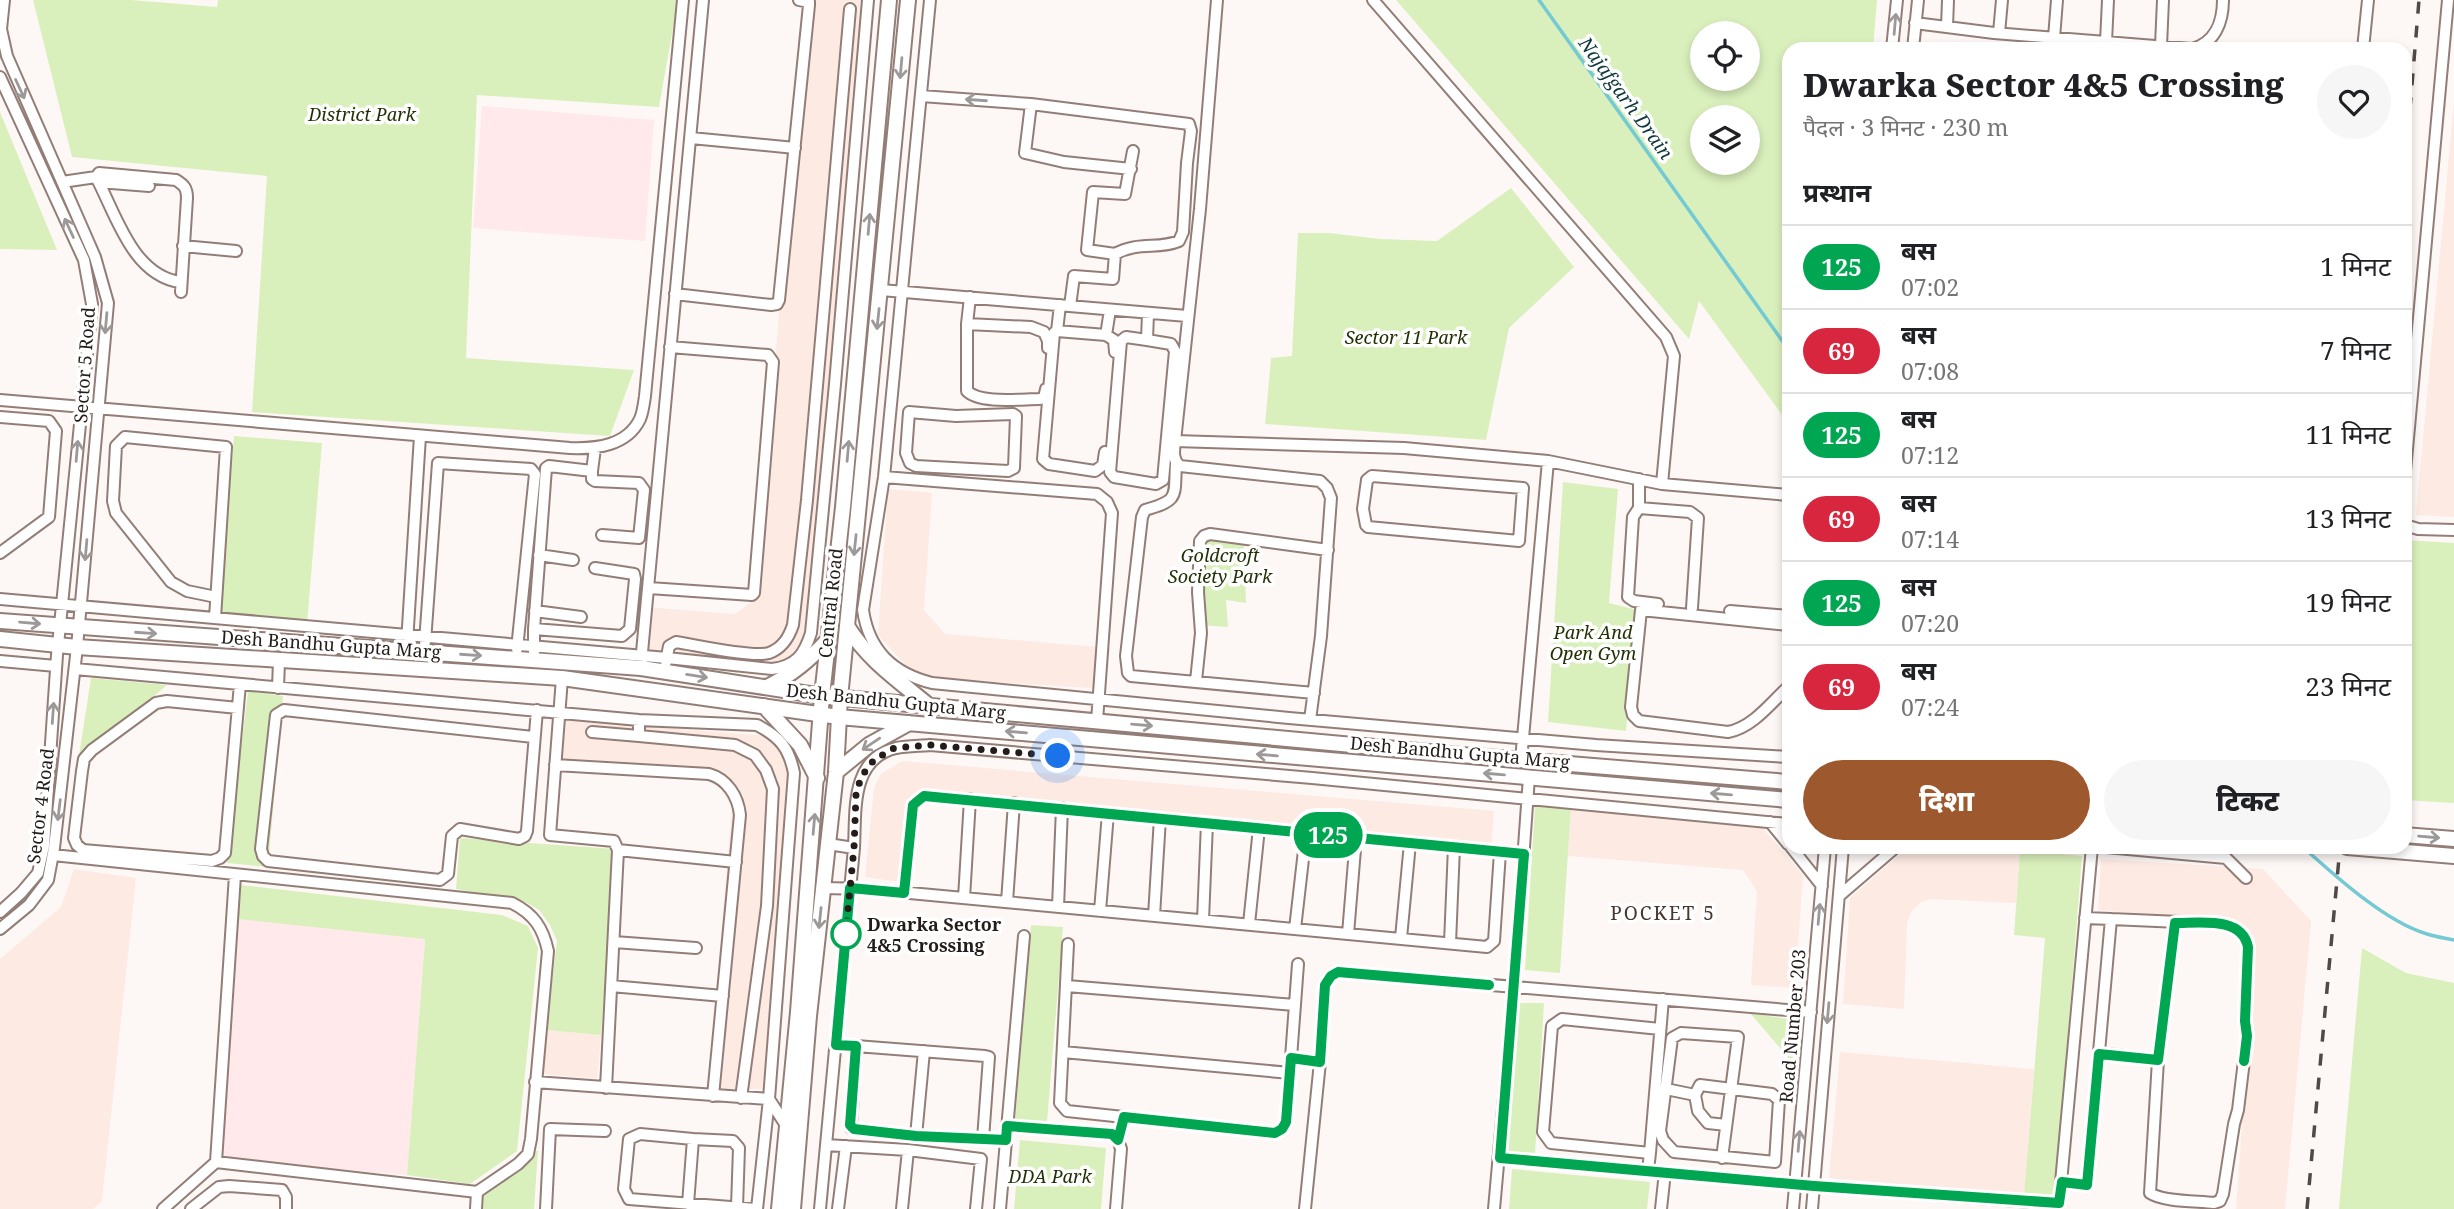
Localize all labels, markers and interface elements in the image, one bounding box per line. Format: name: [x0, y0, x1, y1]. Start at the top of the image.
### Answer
one-way arrow: [1888, 14, 1901, 36]
map controls: [1690, 21, 1760, 175]
button: locate: [1690, 21, 1760, 91]
water label: Najafgarh Drain: [1572, 31, 1680, 165]
one-way arrow: [894, 56, 907, 79]
text: Dwarka Sector 4&5 Crossing: [1803, 62, 2284, 107]
button: heart: [2317, 65, 2391, 139]
one-way arrow: [14, 78, 27, 99]
one-way arrow: [965, 93, 988, 106]
park label: District Park: [307, 102, 417, 126]
button: layers: [1690, 105, 1760, 175]
text: पैदल · 3 मिनट · 230 m: [1803, 111, 2008, 143]
text: प्रस्थान: [1803, 174, 1871, 210]
one-way arrow: [863, 214, 876, 236]
one-way arrow: [62, 218, 75, 240]
text: बस: [1901, 232, 1936, 268]
text: 1 मिनट: [2320, 248, 2391, 284]
text: 125: [1821, 250, 1862, 283]
text: 07:02: [1901, 271, 1959, 303]
street label: Sector 5 Road: [68, 306, 100, 424]
one-way arrow: [871, 307, 884, 330]
one-way arrow: [99, 312, 112, 334]
text: बस: [1901, 316, 1936, 352]
park label: Sector 11 Park: [1345, 325, 1468, 349]
text: 7 मिनट: [2320, 332, 2391, 368]
text: 69: [1828, 334, 1855, 367]
text: 07:08: [1901, 355, 1959, 387]
text: बस: [1901, 400, 1936, 436]
text: 11 मिनट: [2305, 416, 2391, 452]
text: 125: [1821, 418, 1862, 451]
text: 07:12: [1901, 439, 1959, 471]
one-way arrow: [71, 440, 84, 463]
one-way arrow: [842, 440, 855, 463]
text: बस: [1901, 484, 1936, 520]
text: 13 मिनट: [2305, 500, 2391, 536]
text: 69: [1828, 502, 1855, 535]
text: 07:14: [1901, 523, 1959, 555]
one-way arrow: [849, 533, 862, 556]
one-way arrow: [79, 538, 92, 561]
park label: Goldcroft Society Park: [1168, 543, 1273, 588]
street label: Central Road: [812, 547, 848, 659]
text: बस: [1901, 568, 1936, 604]
text: 19 मिनट: [2305, 584, 2391, 620]
text: 125: [1821, 586, 1862, 619]
text: 07:20: [1901, 607, 1959, 639]
one-way arrow: [18, 617, 41, 630]
park label: Park And Open Gym: [1550, 620, 1636, 665]
street label: Desh Bandhu Gupta Marg: [220, 624, 442, 664]
one-way arrow: [134, 626, 157, 639]
one-way arrow: [459, 648, 482, 661]
text: बस: [1901, 652, 1936, 688]
text: 23 मिनट: [2305, 668, 2391, 704]
one-way arrow: [685, 670, 708, 683]
text: 69: [1828, 670, 1855, 703]
street label: Desh Bandhu Gupta Marg: [785, 678, 1007, 725]
text: 07:24: [1901, 691, 1959, 723]
one-way arrow: [47, 702, 60, 725]
one-way arrow: [1130, 719, 1153, 732]
one-way arrow: [1005, 726, 1028, 739]
street label: Desh Bandhu Gupta Marg: [1349, 730, 1571, 774]
one-way arrow: [862, 737, 881, 751]
your location: [1040, 738, 1075, 773]
street label: Sector 4 Road: [21, 747, 59, 865]
one-way arrow: [1256, 748, 1279, 761]
button: दिशा: [1803, 760, 2090, 840]
button: टिकट: [2104, 760, 2391, 840]
one-way arrow: [1483, 767, 1506, 780]
one-way arrow: [1710, 787, 1732, 800]
one-way arrow: [52, 798, 65, 820]
line badge: 125: [1288, 812, 1368, 858]
one-way arrow: [808, 813, 821, 836]
text: 125: [1308, 818, 1348, 851]
one-way arrow: [2417, 831, 2440, 844]
district label: POCKET 5: [1610, 900, 1716, 926]
one-way arrow: [1813, 904, 1826, 926]
one-way arrow: [813, 906, 826, 929]
place label: Dwarka Sector 4&5 Crossing: [867, 912, 1002, 957]
marker: Dwarka Sector 4&5 Crossing: [831, 919, 861, 949]
street label: Road Number 203: [1773, 948, 1811, 1104]
one-way arrow: [1822, 1001, 1835, 1023]
one-way arrow: [1793, 1130, 1806, 1153]
park label: DDA Park: [1007, 1164, 1092, 1188]

